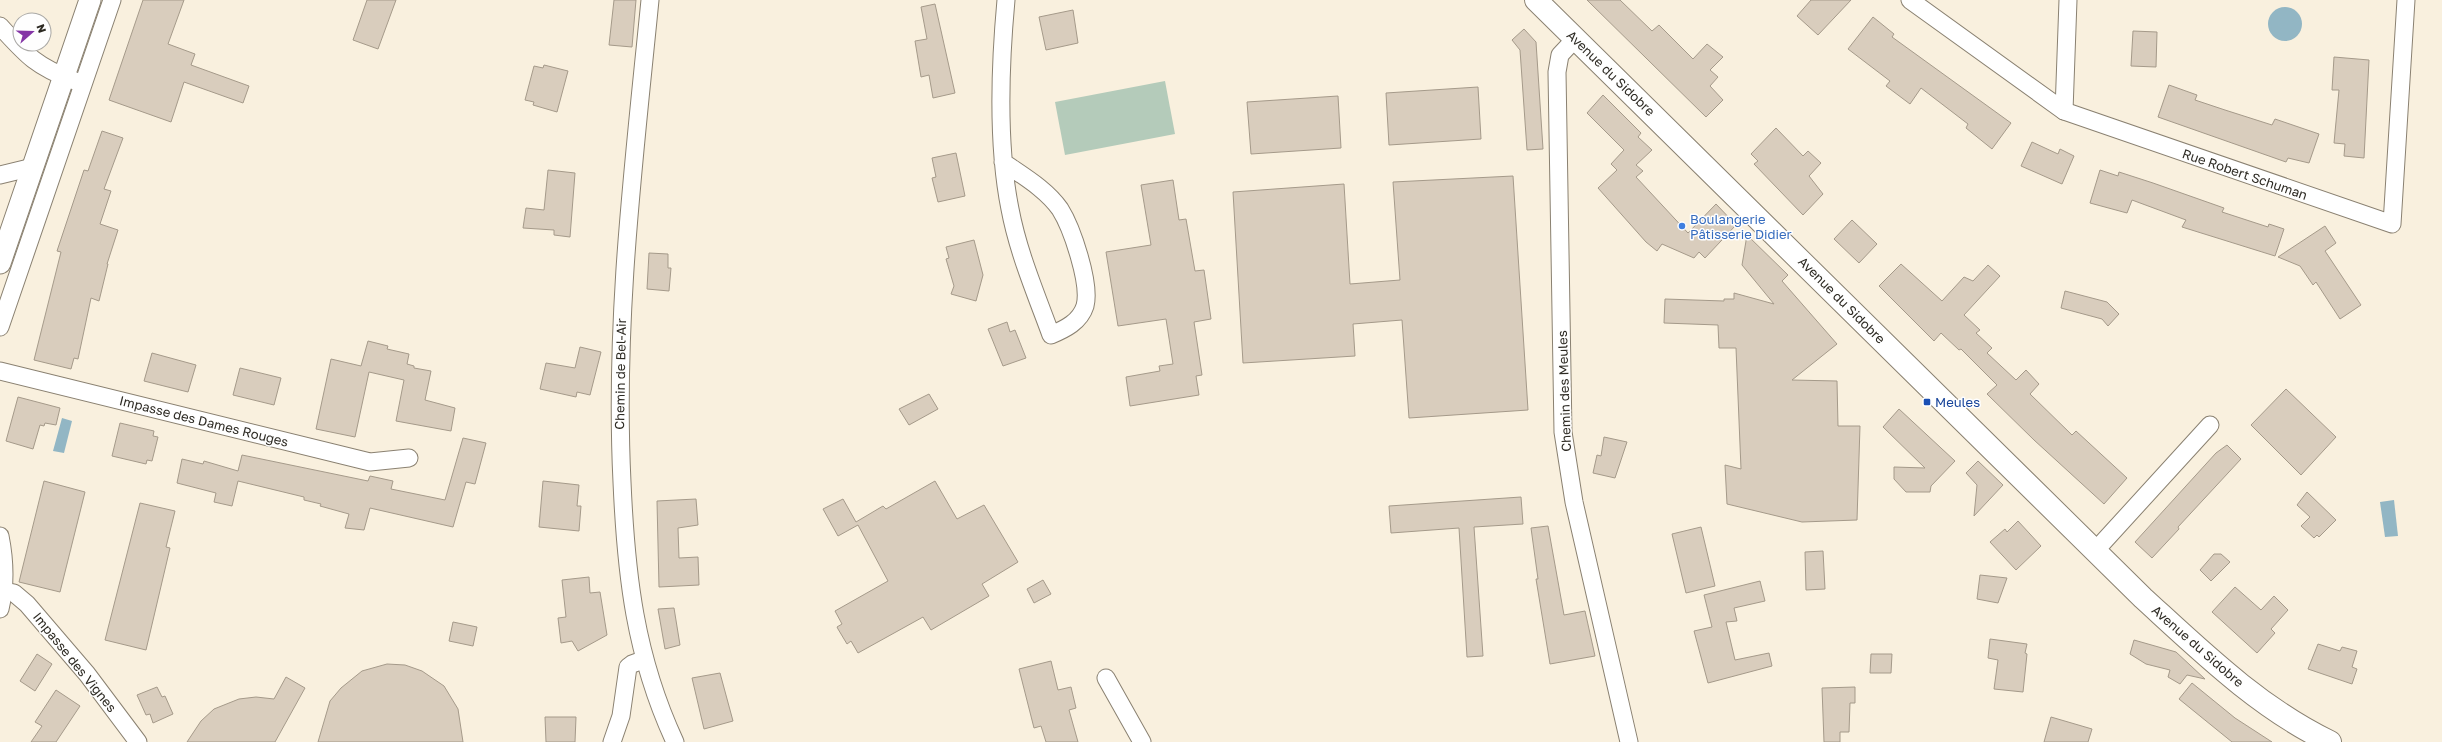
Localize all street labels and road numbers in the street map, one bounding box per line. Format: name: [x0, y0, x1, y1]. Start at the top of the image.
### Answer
street label: Avenue du Sidobre: [1564, 27, 1658, 119]
street label: Rue Robert Schuman: [2180, 145, 2310, 203]
street label: Avenue du Sidobre: [1795, 253, 1889, 347]
street label: Chemin de Bel-Air: [611, 318, 629, 430]
street label: Chemin des Meules: [1554, 330, 1574, 452]
street label: Impasse des Dames Rouges: [118, 392, 290, 450]
street label: Avenue du Sidobre: [2149, 602, 2247, 690]
street label: Impasse des Vignes: [30, 609, 120, 715]

